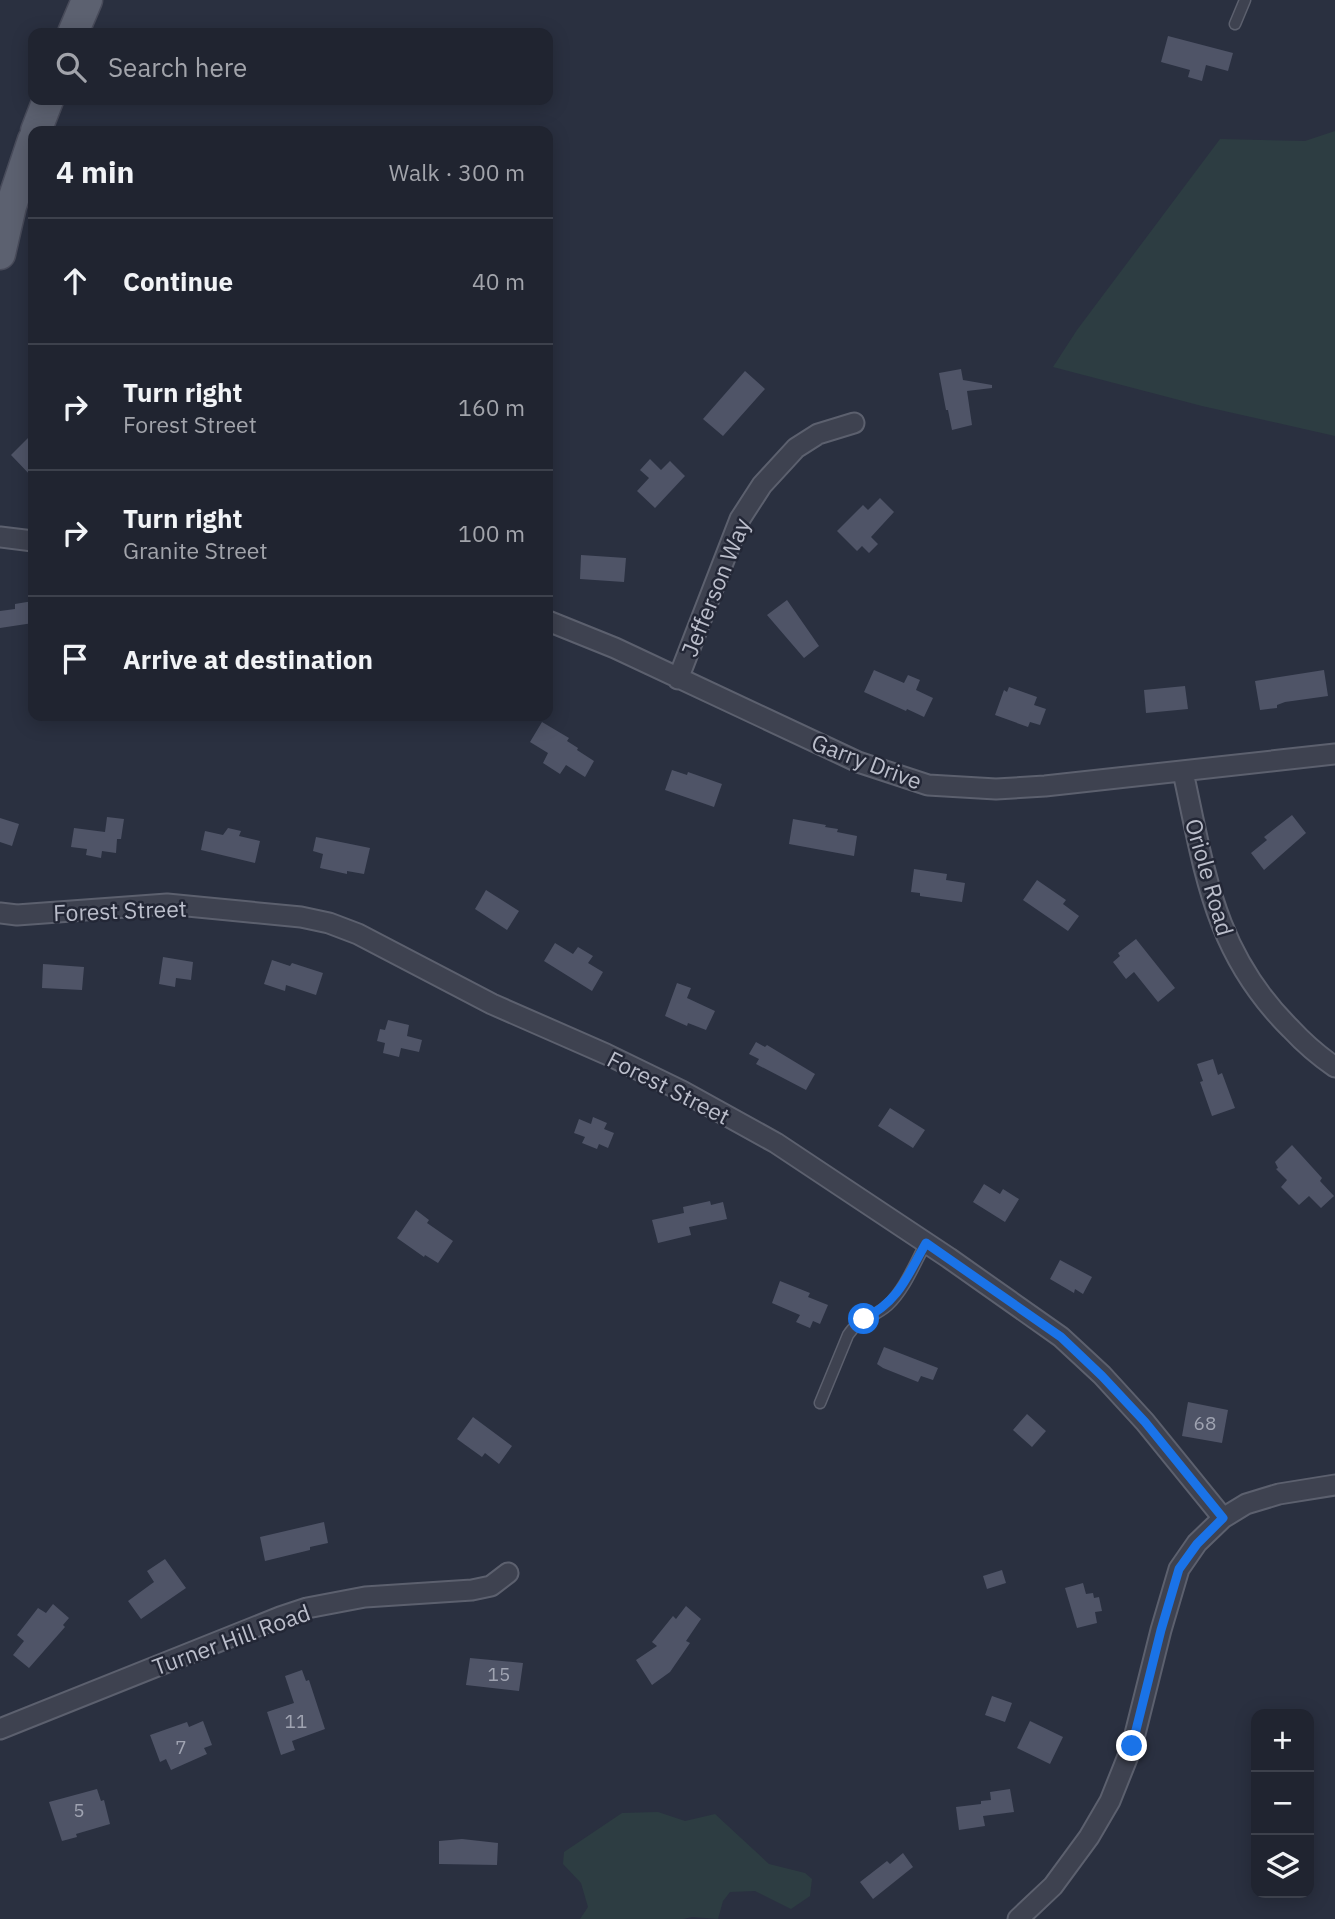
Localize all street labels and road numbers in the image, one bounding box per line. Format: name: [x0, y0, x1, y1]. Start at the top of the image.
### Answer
street label: Jefferson Way: [674, 513, 757, 661]
street label: Garry Drive: [808, 726, 926, 796]
street label: Oriole Road: [1179, 815, 1241, 939]
street label: Forest Street: [53, 893, 187, 927]
street label: Forest Street: [603, 1043, 735, 1131]
street label: Turner Hill Road: [148, 1597, 314, 1681]

